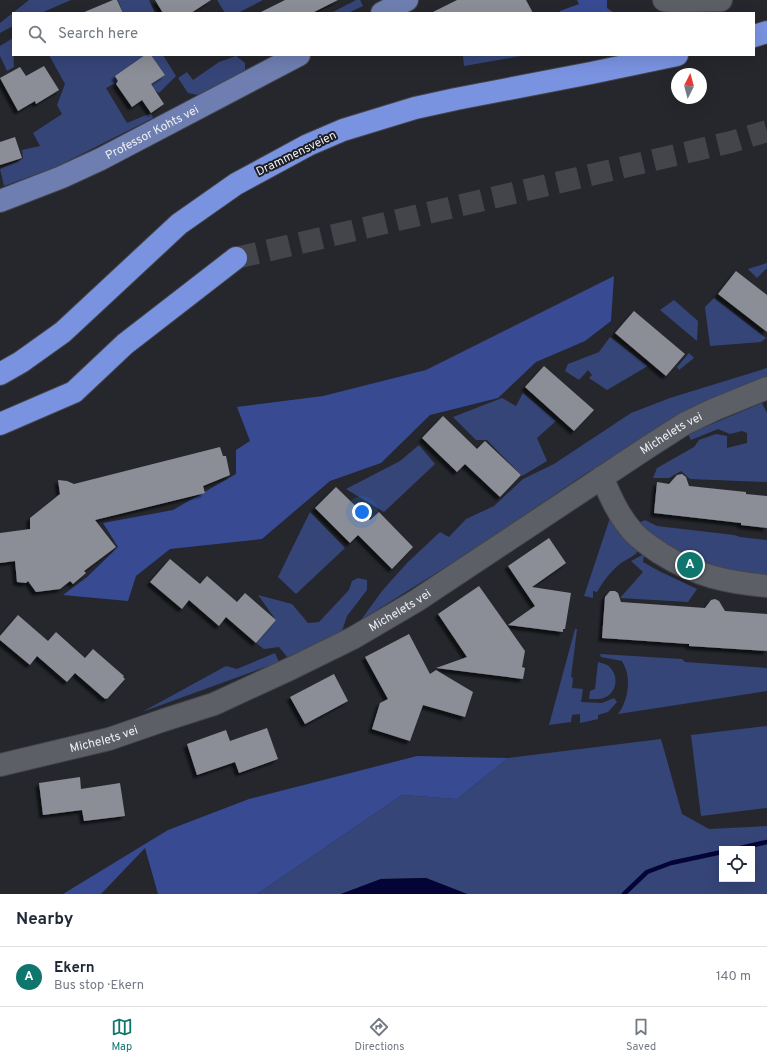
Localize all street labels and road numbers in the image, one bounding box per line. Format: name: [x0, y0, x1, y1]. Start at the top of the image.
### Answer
street label: Professor Kohts vei: [103, 102, 202, 164]
street label: Drammensveien: [254, 128, 339, 180]
street label: Michelets vei: [637, 409, 705, 459]
street label: Michelets vei: [366, 586, 435, 636]
street label: Michelets vei: [68, 723, 140, 757]

